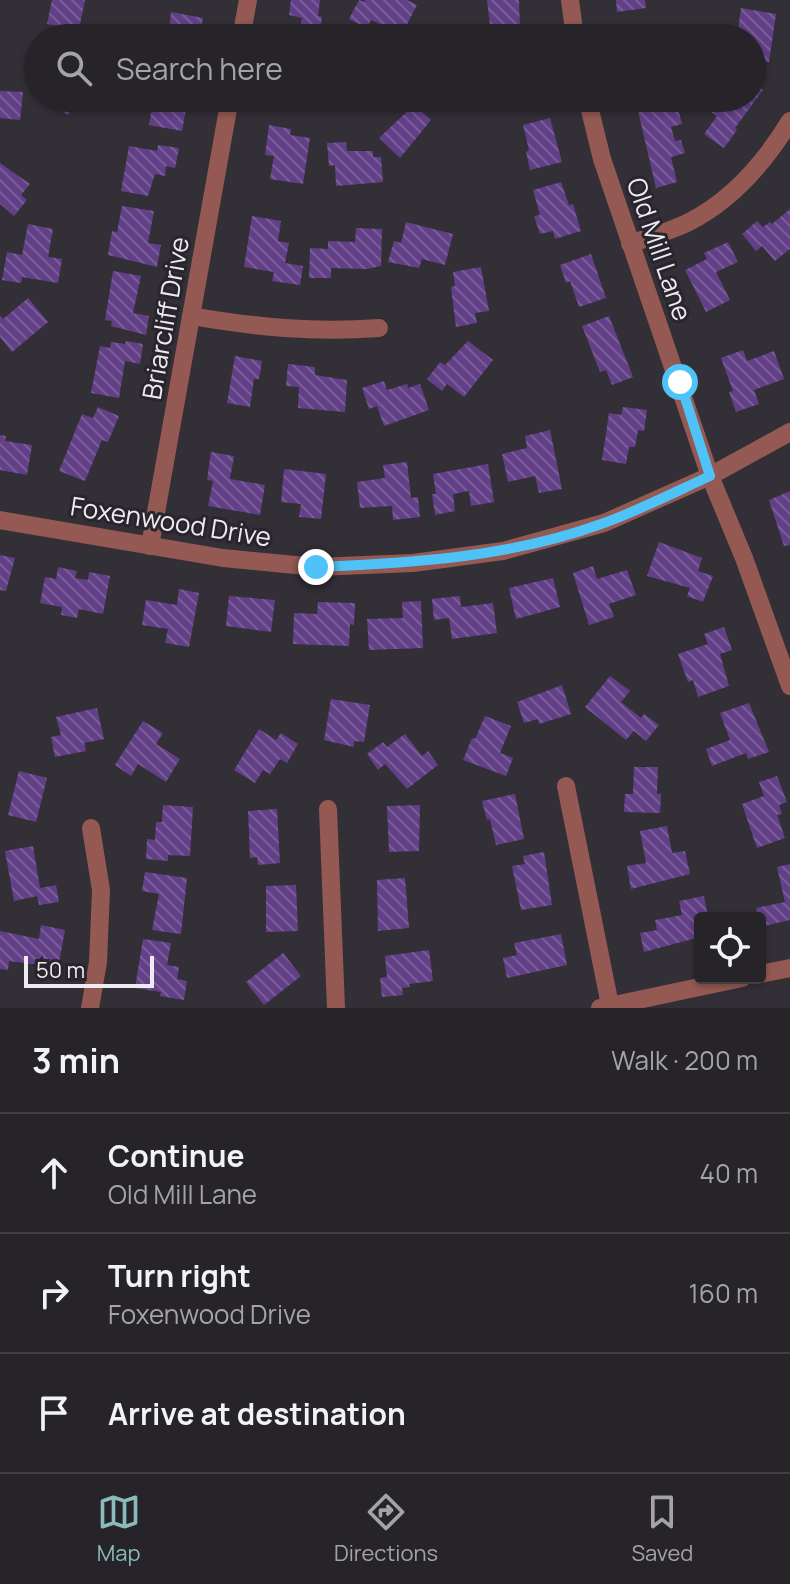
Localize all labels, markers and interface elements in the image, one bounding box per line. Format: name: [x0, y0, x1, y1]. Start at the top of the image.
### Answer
search box: [24, 24, 766, 112]
icon: search: [52, 46, 96, 90]
text: Search here: [116, 48, 283, 89]
street label: Old Mill Lane: [619, 173, 701, 325]
street label: Briarcliff Drive: [133, 234, 197, 402]
route start: [662, 364, 698, 400]
street label: Foxenwood Drive: [68, 487, 274, 555]
route end: [298, 549, 334, 585]
map controls: [694, 912, 766, 984]
button: locate: [694, 912, 766, 984]
scale bar: [24, 952, 154, 988]
text: 50 m: [36, 955, 85, 985]
text: 3 min: [32, 1037, 120, 1083]
text: Walk · 200 m: [611, 1042, 758, 1078]
text: Continue: [108, 1135, 244, 1176]
icon: ahead: [32, 1151, 76, 1195]
text: 40 m: [700, 1155, 758, 1191]
text: Old Mill Lane: [108, 1176, 257, 1212]
text: Turn right: [108, 1255, 251, 1296]
icon: right: [32, 1271, 76, 1315]
text: 160 m: [689, 1275, 758, 1311]
text: Foxenwood Drive: [108, 1296, 311, 1332]
icon: arrive: [32, 1391, 76, 1435]
text: Arrive at destination: [108, 1393, 406, 1434]
tab: Map: [97, 1490, 141, 1568]
tab: Directions: [334, 1490, 438, 1568]
tab: Saved: [631, 1490, 693, 1568]

